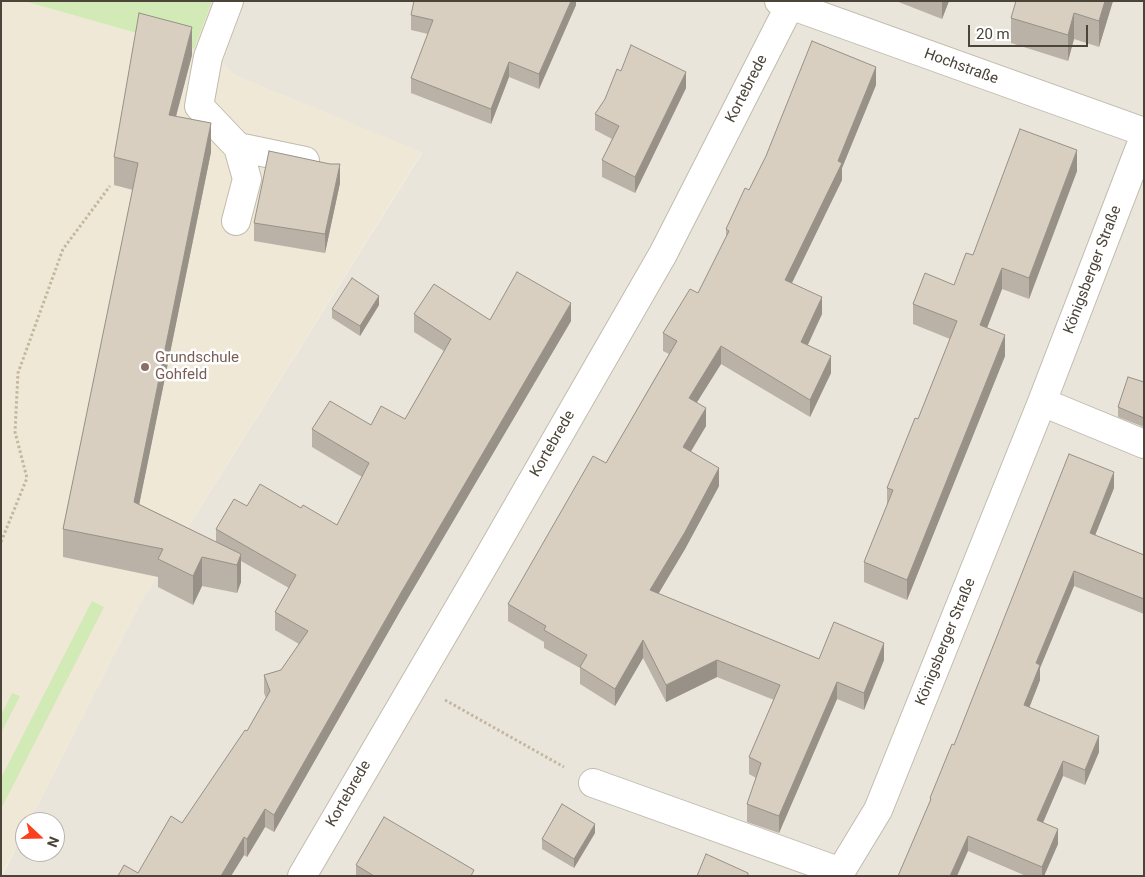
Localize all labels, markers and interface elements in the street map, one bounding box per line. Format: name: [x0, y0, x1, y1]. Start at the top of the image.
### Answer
scale bar: [970, 15, 1090, 47]
text: 20 m: [976, 25, 1010, 43]
street label: Hochstraße: [921, 45, 1001, 89]
street label: Kortebrede: [722, 52, 772, 126]
street label: Königsberger Straße: [1060, 203, 1126, 337]
place label: Grundschule Gohfeld: [155, 349, 239, 384]
marker: Grundschule Gohfeld: [139, 361, 151, 373]
street label: Kortebrede: [527, 408, 579, 480]
street label: Königsberger Straße: [912, 576, 980, 708]
street label: Kortebrede: [323, 758, 375, 830]
north arrow: [15, 812, 65, 862]
text: N: [44, 835, 62, 849]

